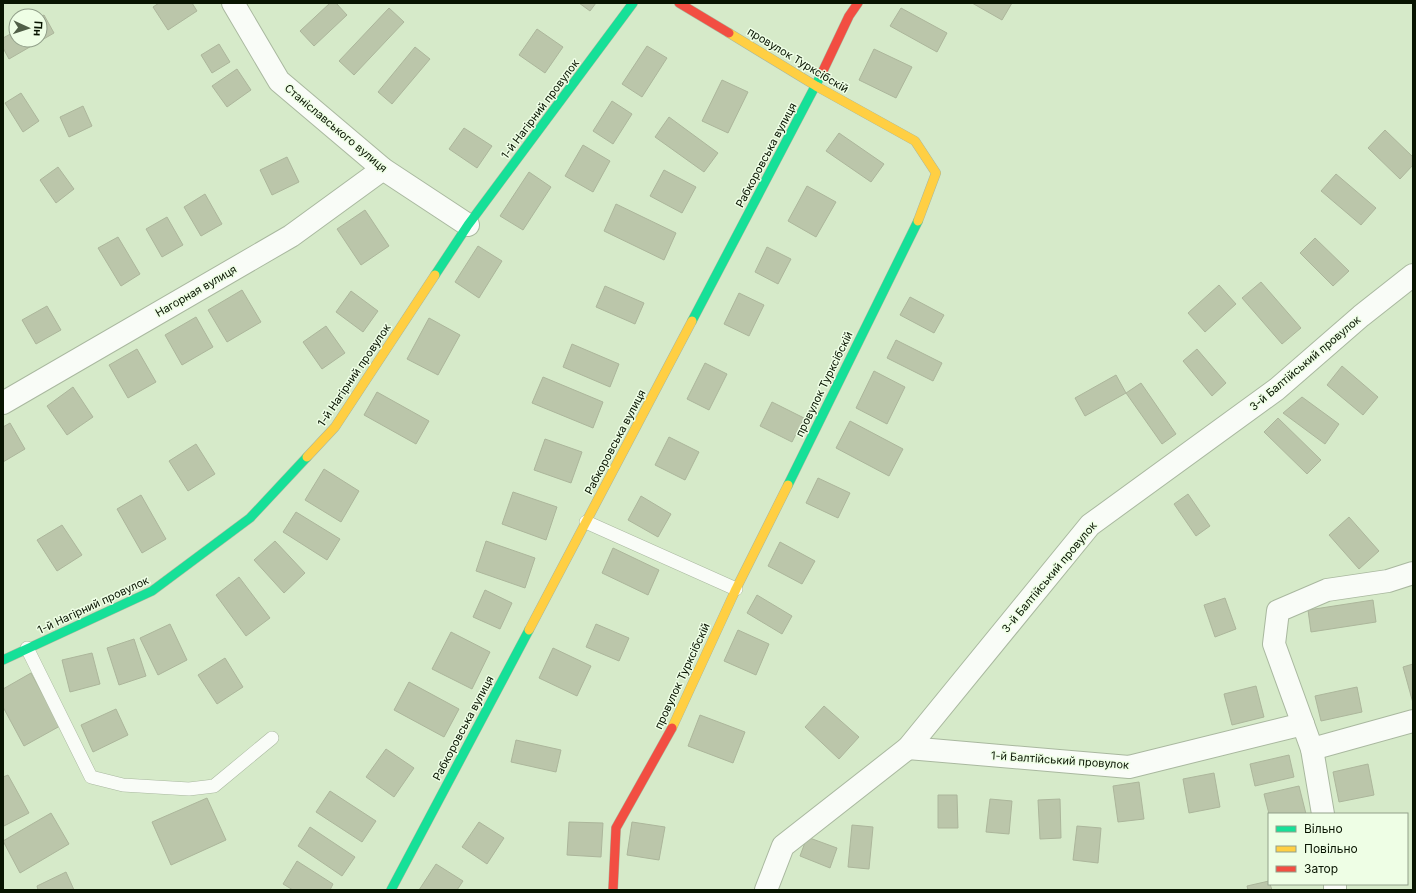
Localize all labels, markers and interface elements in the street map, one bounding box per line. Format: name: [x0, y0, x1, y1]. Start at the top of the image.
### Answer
north arrow: [8, 8, 48, 48]
text: Пн: [31, 21, 45, 37]
street label: провулок Турксібскій: [745, 24, 851, 96]
street label: 1-й Нагірний провулок: [498, 56, 582, 162]
street label: Станіславського вулиця: [282, 81, 390, 175]
street label: Рабкоровська вулиця: [732, 100, 800, 210]
street label: Нагорная вулиця: [153, 262, 239, 320]
street label: 3-й Балтійський провулок: [1247, 312, 1363, 414]
street label: 1-й Нагірний провулок: [314, 321, 394, 429]
street label: провулок Турксібскій: [792, 329, 856, 439]
street label: Рабкоровська вулиця: [581, 387, 649, 497]
street label: 3-й Балтійський провулок: [998, 519, 1100, 635]
street label: 1-й Нагірний провулок: [35, 573, 151, 637]
street label: провулок Турксібскій: [651, 621, 713, 731]
street label: Рабкоровська вулиця: [429, 673, 497, 783]
street label: 1-й Балтійський провулок: [991, 748, 1129, 772]
legend: [1268, 813, 1408, 885]
text: Вільно: [1304, 821, 1343, 836]
text: Повільно: [1304, 841, 1358, 856]
text: Затор: [1304, 861, 1338, 876]

